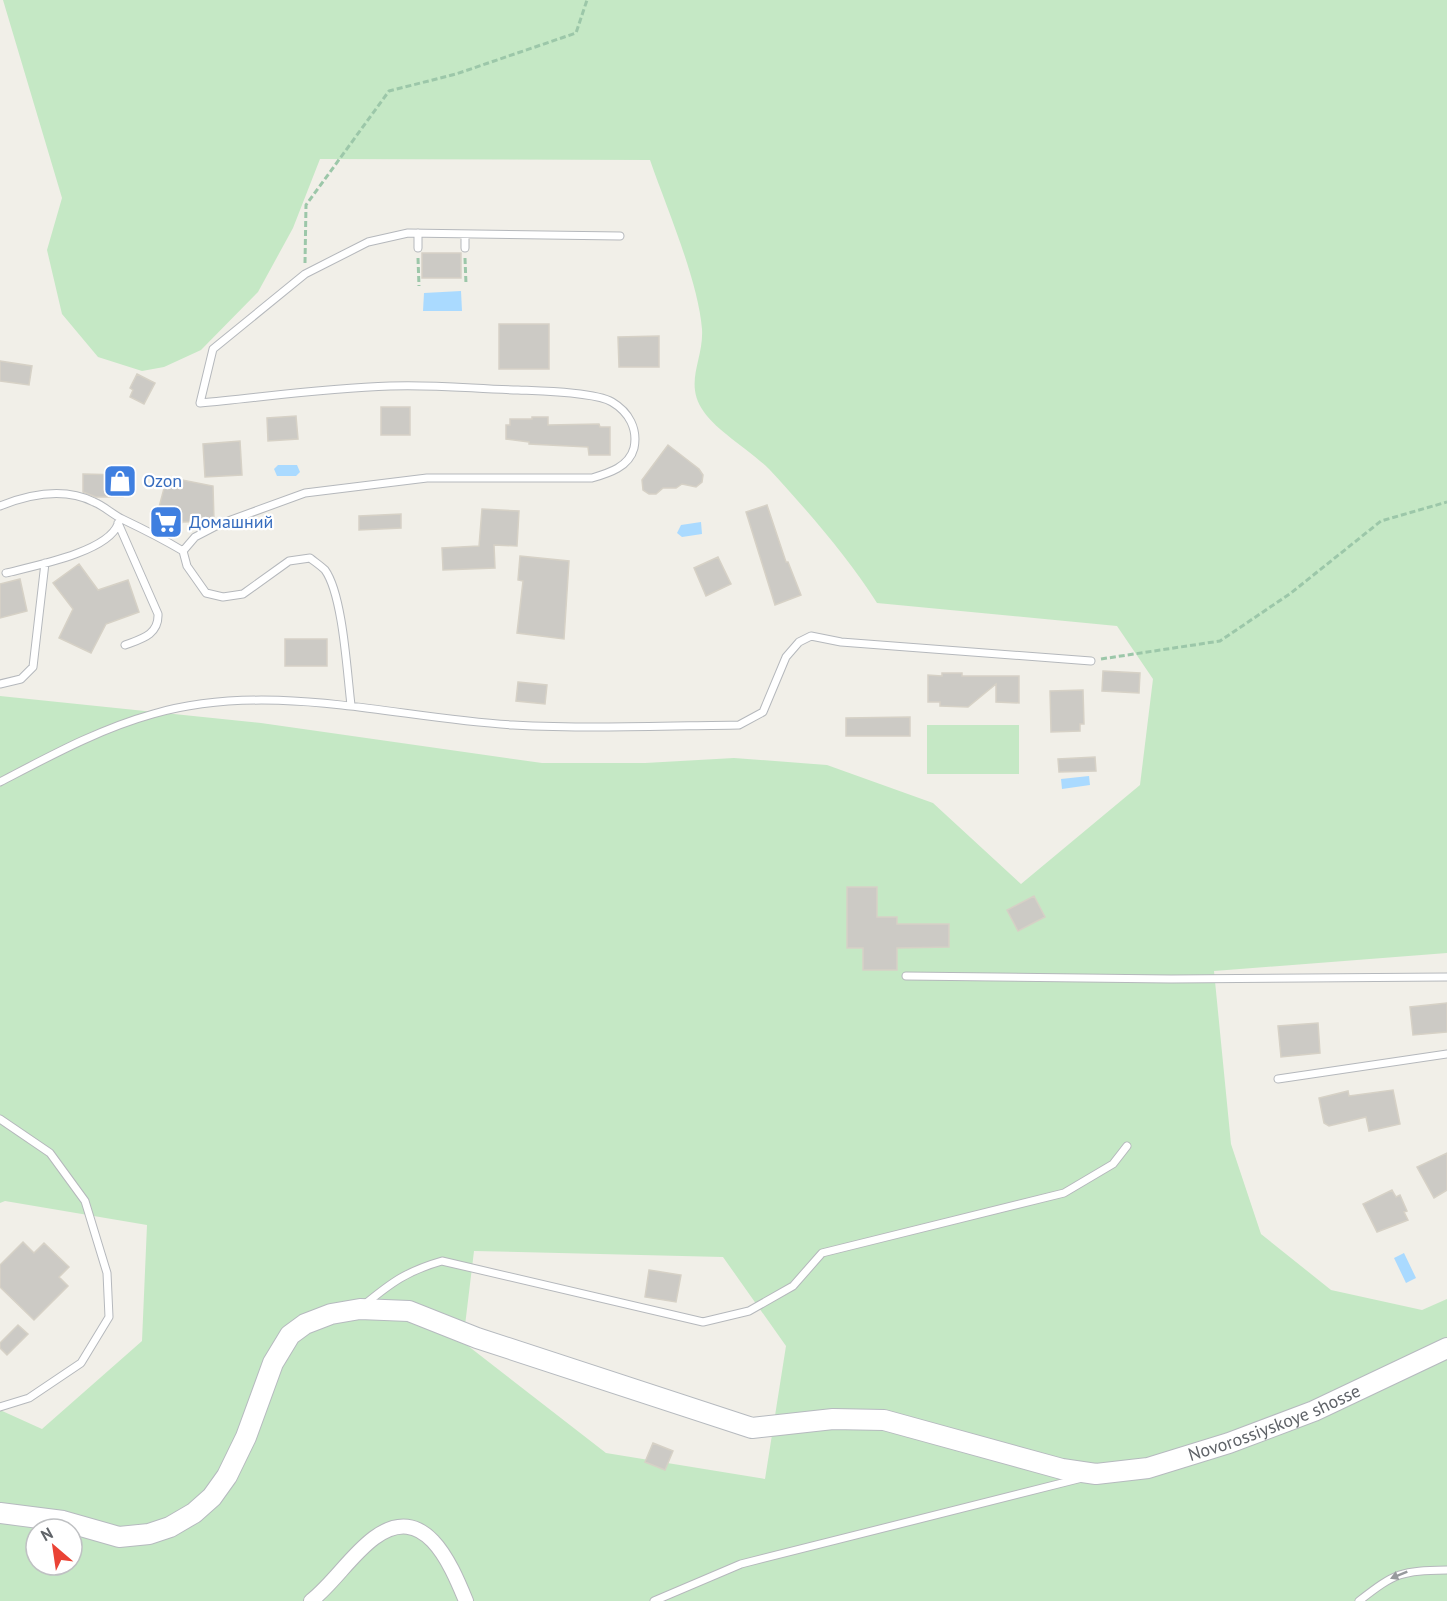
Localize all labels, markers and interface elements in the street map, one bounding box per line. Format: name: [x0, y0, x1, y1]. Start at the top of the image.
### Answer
shop icon: Ozon: [102, 463, 138, 499]
place label: Ozon: [143, 469, 182, 492]
supermarket icon: Домашний: [148, 504, 184, 540]
place label: Домашний: [189, 510, 273, 533]
street label: Novorossiyskoye shosse: [1185, 1379, 1364, 1466]
north arrow: [24, 1517, 84, 1577]
text: N: [37, 1523, 56, 1545]
one-way arrow: [1390, 1570, 1408, 1580]

